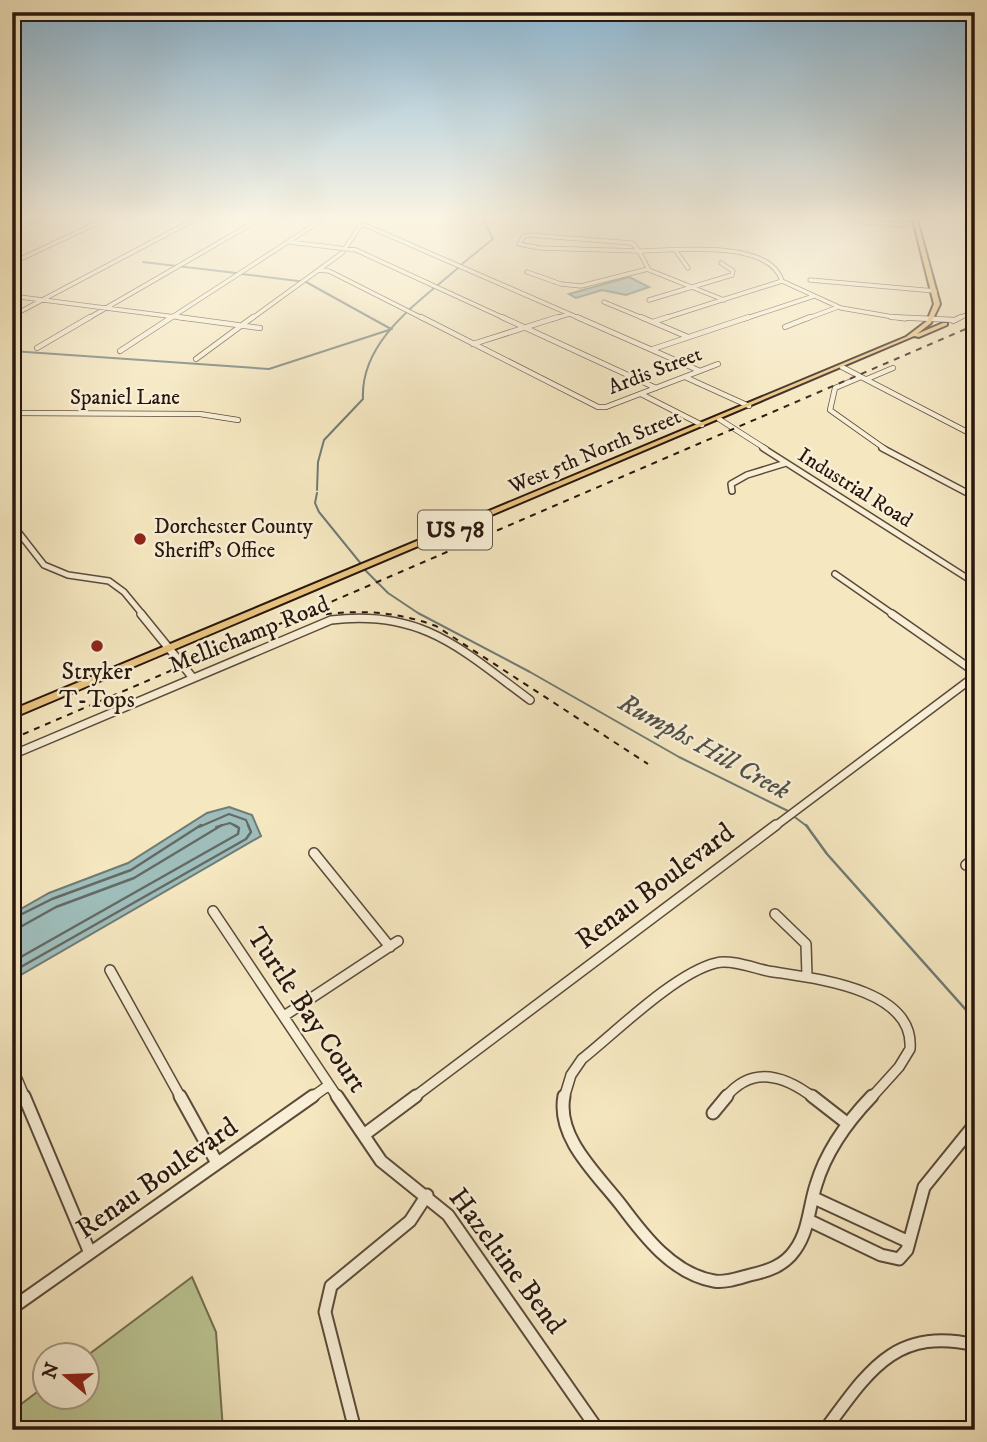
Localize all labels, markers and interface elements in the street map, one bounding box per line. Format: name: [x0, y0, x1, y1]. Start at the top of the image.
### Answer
street label: Ardis Street: [605, 341, 706, 401]
street label: Spaniel Lane: [70, 385, 180, 411]
street label: West 5th North Street: [504, 404, 685, 500]
street label: Industrial Road: [793, 442, 918, 534]
road number: US 78: [418, 510, 492, 550]
place label: Dorchester County Sheriff's Office: [154, 514, 314, 564]
marker: Dorchester County Sheriff's Office: [132, 531, 148, 547]
street label: Mellichamp Road: [164, 589, 334, 681]
marker: Stryker T-Tops: [89, 638, 105, 654]
place label: Stryker T-Tops: [59, 657, 135, 715]
water label: Rumphs Hill Creek: [612, 686, 795, 808]
street label: Renau Boulevard: [569, 815, 741, 957]
street label: Turtle Bay Court: [239, 921, 375, 1099]
street label: Renau Boulevard: [69, 1109, 245, 1247]
street label: Hazeltine Bend: [441, 1181, 573, 1341]
north arrow: [32, 1340, 102, 1410]
text: N: [38, 1359, 65, 1382]

